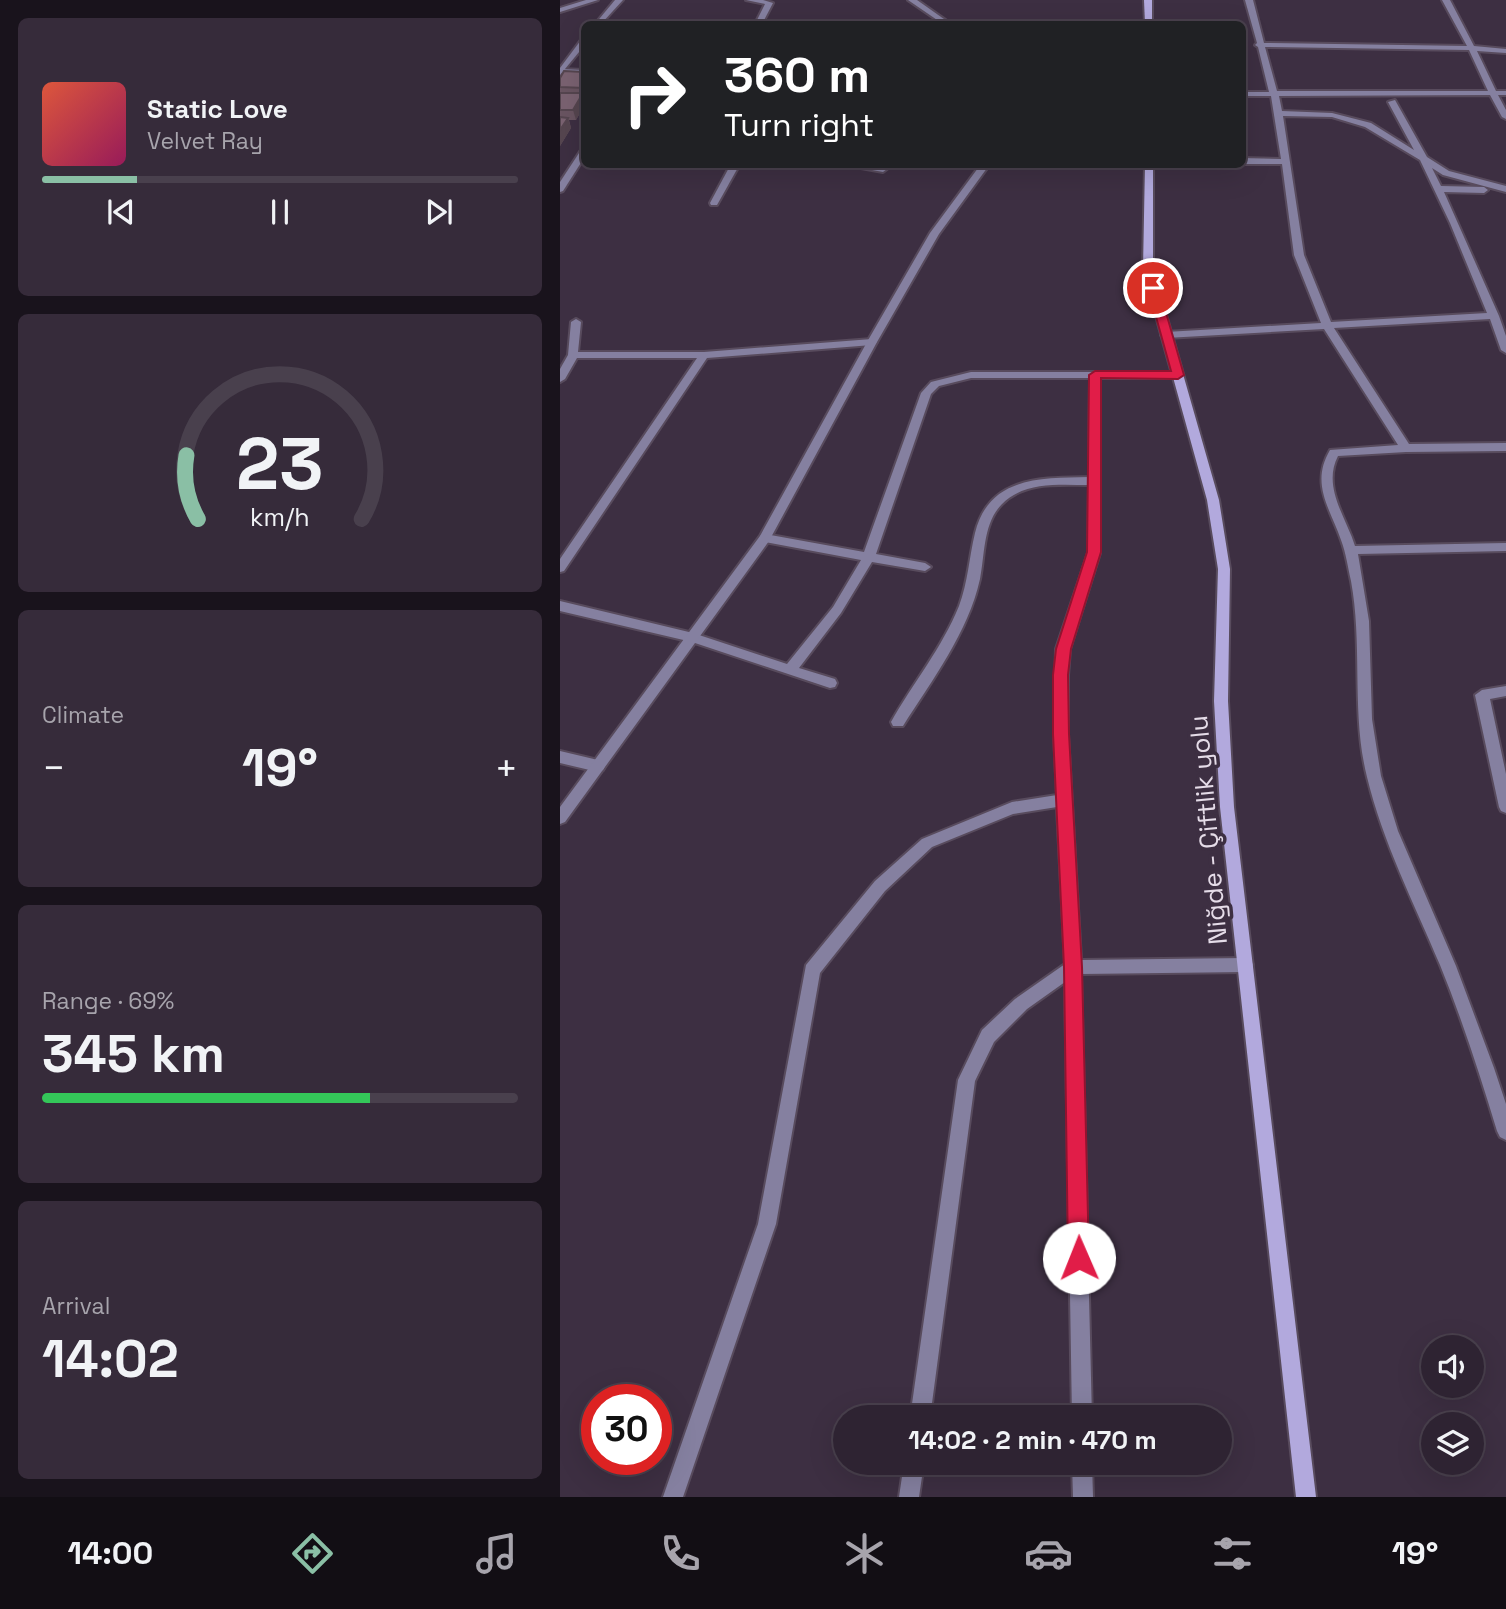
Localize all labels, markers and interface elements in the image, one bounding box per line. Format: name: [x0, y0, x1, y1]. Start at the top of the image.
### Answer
text: 360 m: [724, 44, 870, 106]
icon: right: [609, 49, 700, 140]
text: Static Love: [147, 92, 288, 126]
text: Turn right: [724, 105, 874, 145]
text: Velvet Ray: [147, 126, 263, 156]
icon: previous: [102, 193, 140, 231]
icon: pause: [261, 193, 299, 231]
icon: next: [420, 193, 458, 231]
pin: [1123, 258, 1183, 318]
icon: arrive: [1134, 269, 1172, 307]
text: 23: [236, 417, 324, 510]
text: km/h: [250, 500, 310, 532]
text: Climate: [42, 700, 124, 730]
street label: Niğde - Çiftlik yolu: [1181, 714, 1235, 946]
text: 19°: [242, 735, 318, 801]
text: −: [42, 744, 66, 792]
text: +: [494, 744, 518, 792]
text: Range · 69%: [42, 986, 174, 1016]
text: 345 km: [42, 1021, 225, 1087]
position arrow: [1042, 1221, 1116, 1295]
text: Arrival: [42, 1291, 110, 1321]
text: 14:02: [42, 1326, 179, 1392]
map controls: [1421, 1335, 1484, 1475]
button: sound: [1421, 1335, 1484, 1398]
speed limit sign: 30: [581, 1384, 672, 1475]
button: layers: [1421, 1412, 1484, 1475]
text: 14:02 · 2 min · 470 m: [908, 1423, 1157, 1457]
icon: directions: [288, 1529, 337, 1578]
icon: music: [472, 1529, 521, 1578]
icon: phone: [656, 1529, 705, 1578]
icon: climate: [840, 1529, 889, 1578]
icon: car: [1024, 1529, 1073, 1578]
icon: filters: [1208, 1529, 1257, 1578]
text: 14:00: [67, 1533, 153, 1573]
text: 19°: [1392, 1533, 1438, 1573]

